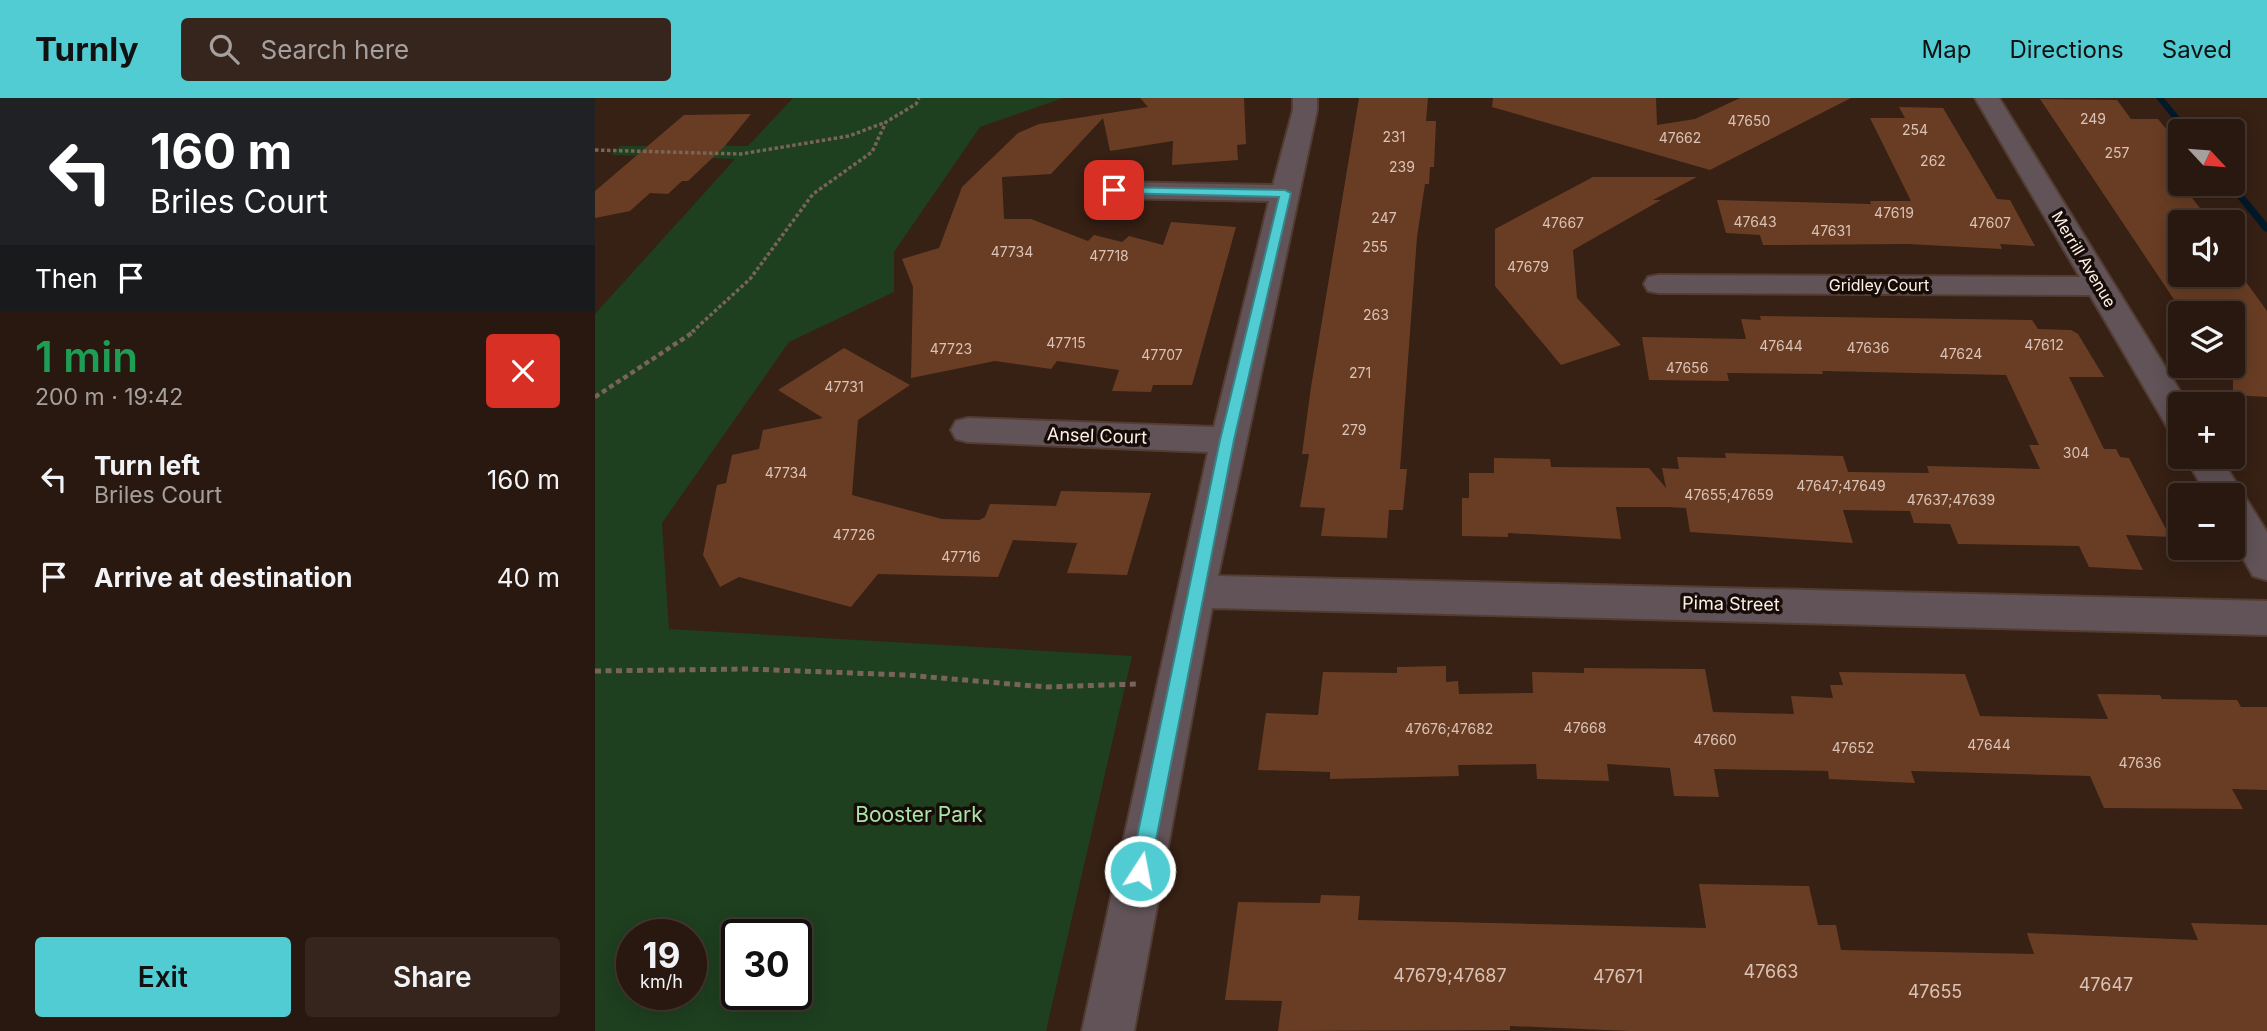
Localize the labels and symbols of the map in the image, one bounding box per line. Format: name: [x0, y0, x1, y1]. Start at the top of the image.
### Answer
house number: 249: [2080, 110, 2106, 127]
house number: 47650: [1728, 112, 1770, 129]
north arrow: [2168, 119, 2245, 196]
house number: 254: [1902, 121, 1928, 138]
house number: 231: [1383, 128, 1405, 145]
house number: 47662: [1659, 129, 1701, 146]
house number: 257: [2105, 144, 2130, 161]
house number: 262: [1920, 152, 1946, 169]
house number: 239: [1389, 158, 1415, 175]
pin: [1084, 160, 1144, 220]
house number: 47619: [1874, 204, 1914, 221]
street label: Merrill Avenue: [2047, 207, 2121, 311]
house number: 247: [1371, 209, 1397, 226]
house number: 47643: [1733, 213, 1777, 230]
house number: 47667: [1542, 214, 1584, 231]
house number: 47607: [1969, 214, 2011, 231]
house number: 47631: [1811, 222, 1851, 239]
house number: 255: [1362, 238, 1388, 255]
house number: 47734: [991, 243, 1033, 260]
house number: 47718: [1089, 247, 1129, 264]
house number: 47679: [1507, 258, 1549, 275]
street label: Gridley Court: [1829, 275, 1929, 295]
house number: 263: [1363, 306, 1389, 323]
house number: 47715: [1046, 334, 1086, 351]
house number: 47612: [2024, 336, 2064, 353]
house number: 47644: [1759, 337, 1803, 354]
house number: 47636: [1847, 339, 1889, 356]
house number: 47723: [930, 340, 972, 357]
house number: 47624: [1940, 345, 1982, 362]
house number: 47707: [1141, 346, 1183, 363]
house number: 47656: [1666, 359, 1708, 376]
house number: 271: [1349, 364, 1371, 381]
house number: 47731: [824, 378, 864, 395]
house number: 279: [1341, 421, 1367, 438]
street label: Ansel Court: [1047, 423, 1147, 448]
house number: 304: [2063, 444, 2089, 461]
house number: 47734: [765, 464, 807, 481]
house number: 47647;47649: [1796, 477, 1886, 494]
house number: 47655;47659: [1684, 486, 1774, 503]
house number: 47637;47639: [1907, 491, 1995, 508]
house number: 47726: [833, 526, 875, 543]
house number: 47716: [941, 548, 981, 565]
street label: Pima Street: [1682, 592, 1780, 615]
house number: 47668: [1564, 719, 1606, 736]
house number: 47676;47682: [1405, 720, 1493, 737]
house number: 47660: [1694, 731, 1736, 748]
house number: 47644: [1967, 736, 2011, 753]
house number: 47652: [1832, 739, 1874, 756]
house number: 47636: [2119, 754, 2161, 771]
park label: Booster Park: [855, 802, 983, 827]
position arrow: [1103, 834, 1177, 908]
speed limit sign: 30: [721, 919, 812, 1010]
house number: 47663: [1744, 961, 1798, 982]
house number: 47679;47687: [1393, 965, 1507, 986]
house number: 47671: [1593, 966, 1643, 987]
house number: 47647: [2079, 974, 2133, 995]
house number: 47655: [1908, 981, 1962, 1002]

